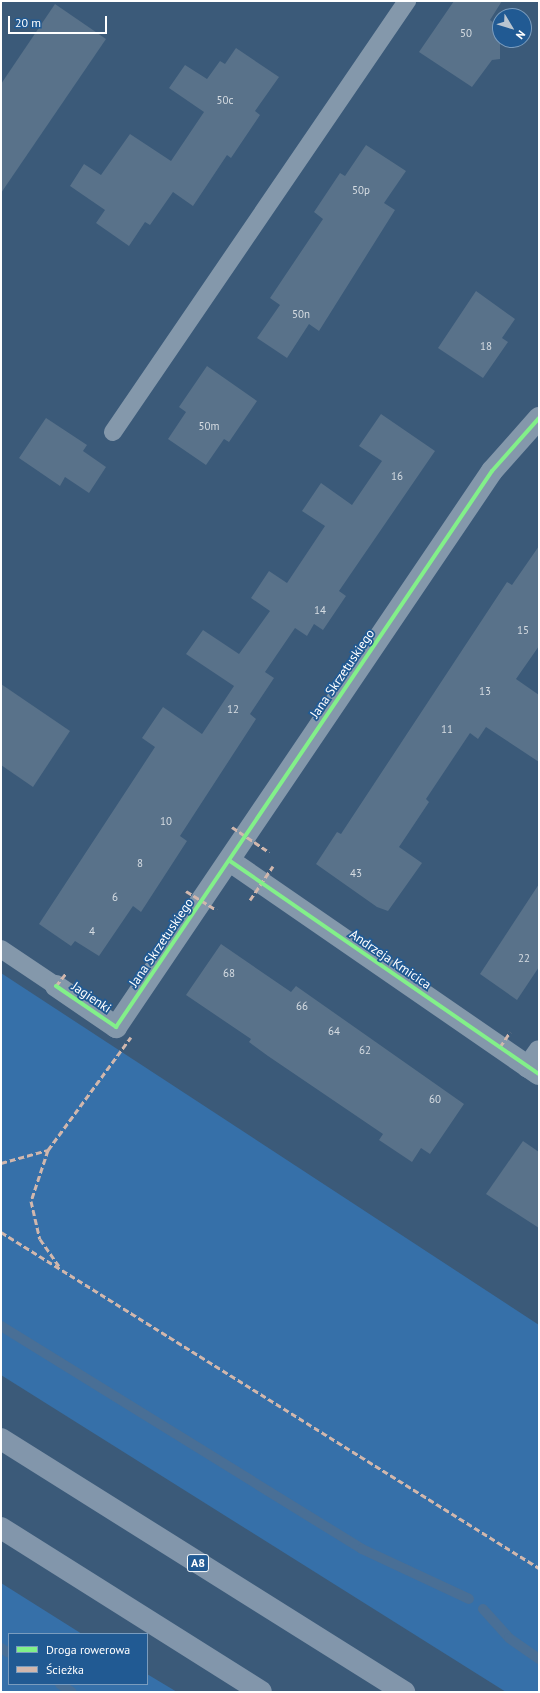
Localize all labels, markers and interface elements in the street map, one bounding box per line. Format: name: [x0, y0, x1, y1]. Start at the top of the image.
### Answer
scale bar: [10, 8, 109, 34]
north arrow: [492, 8, 532, 48]
text: 20 m: [15, 15, 41, 30]
house number: 50: [460, 26, 472, 40]
text: N: [513, 28, 528, 42]
house number: 50c: [217, 93, 233, 107]
house number: 50p: [352, 183, 370, 197]
house number: 50n: [292, 307, 310, 321]
house number: 18: [480, 339, 492, 353]
house number: 50m: [199, 419, 219, 433]
house number: 16: [391, 469, 403, 483]
house number: 14: [314, 603, 326, 617]
house number: 15: [517, 623, 529, 637]
street label: Jana Skrzetuskiego: [307, 627, 379, 721]
house number: 13: [479, 684, 491, 698]
house number: 12: [227, 702, 239, 716]
house number: 11: [441, 722, 453, 736]
house number: 10: [160, 814, 172, 828]
house number: 8: [137, 856, 143, 870]
house number: 43: [350, 866, 362, 880]
house number: 6: [112, 890, 118, 904]
street label: Jana Skrzetuskiego: [126, 896, 198, 990]
house number: 4: [89, 924, 95, 938]
street label: Andrzeja Kmicica: [346, 927, 434, 993]
house number: 22: [518, 951, 530, 965]
house number: 68: [223, 966, 235, 980]
street label: Jagienki: [68, 979, 114, 1017]
house number: 66: [296, 999, 308, 1013]
house number: 64: [328, 1024, 340, 1038]
house number: 62: [359, 1043, 371, 1057]
house number: 60: [429, 1092, 441, 1106]
road number: A8: [186, 1553, 210, 1573]
legend: [8, 1633, 148, 1685]
text: Droga rowerowa: [46, 1642, 130, 1657]
text: Ścieżka: [46, 1662, 84, 1677]

